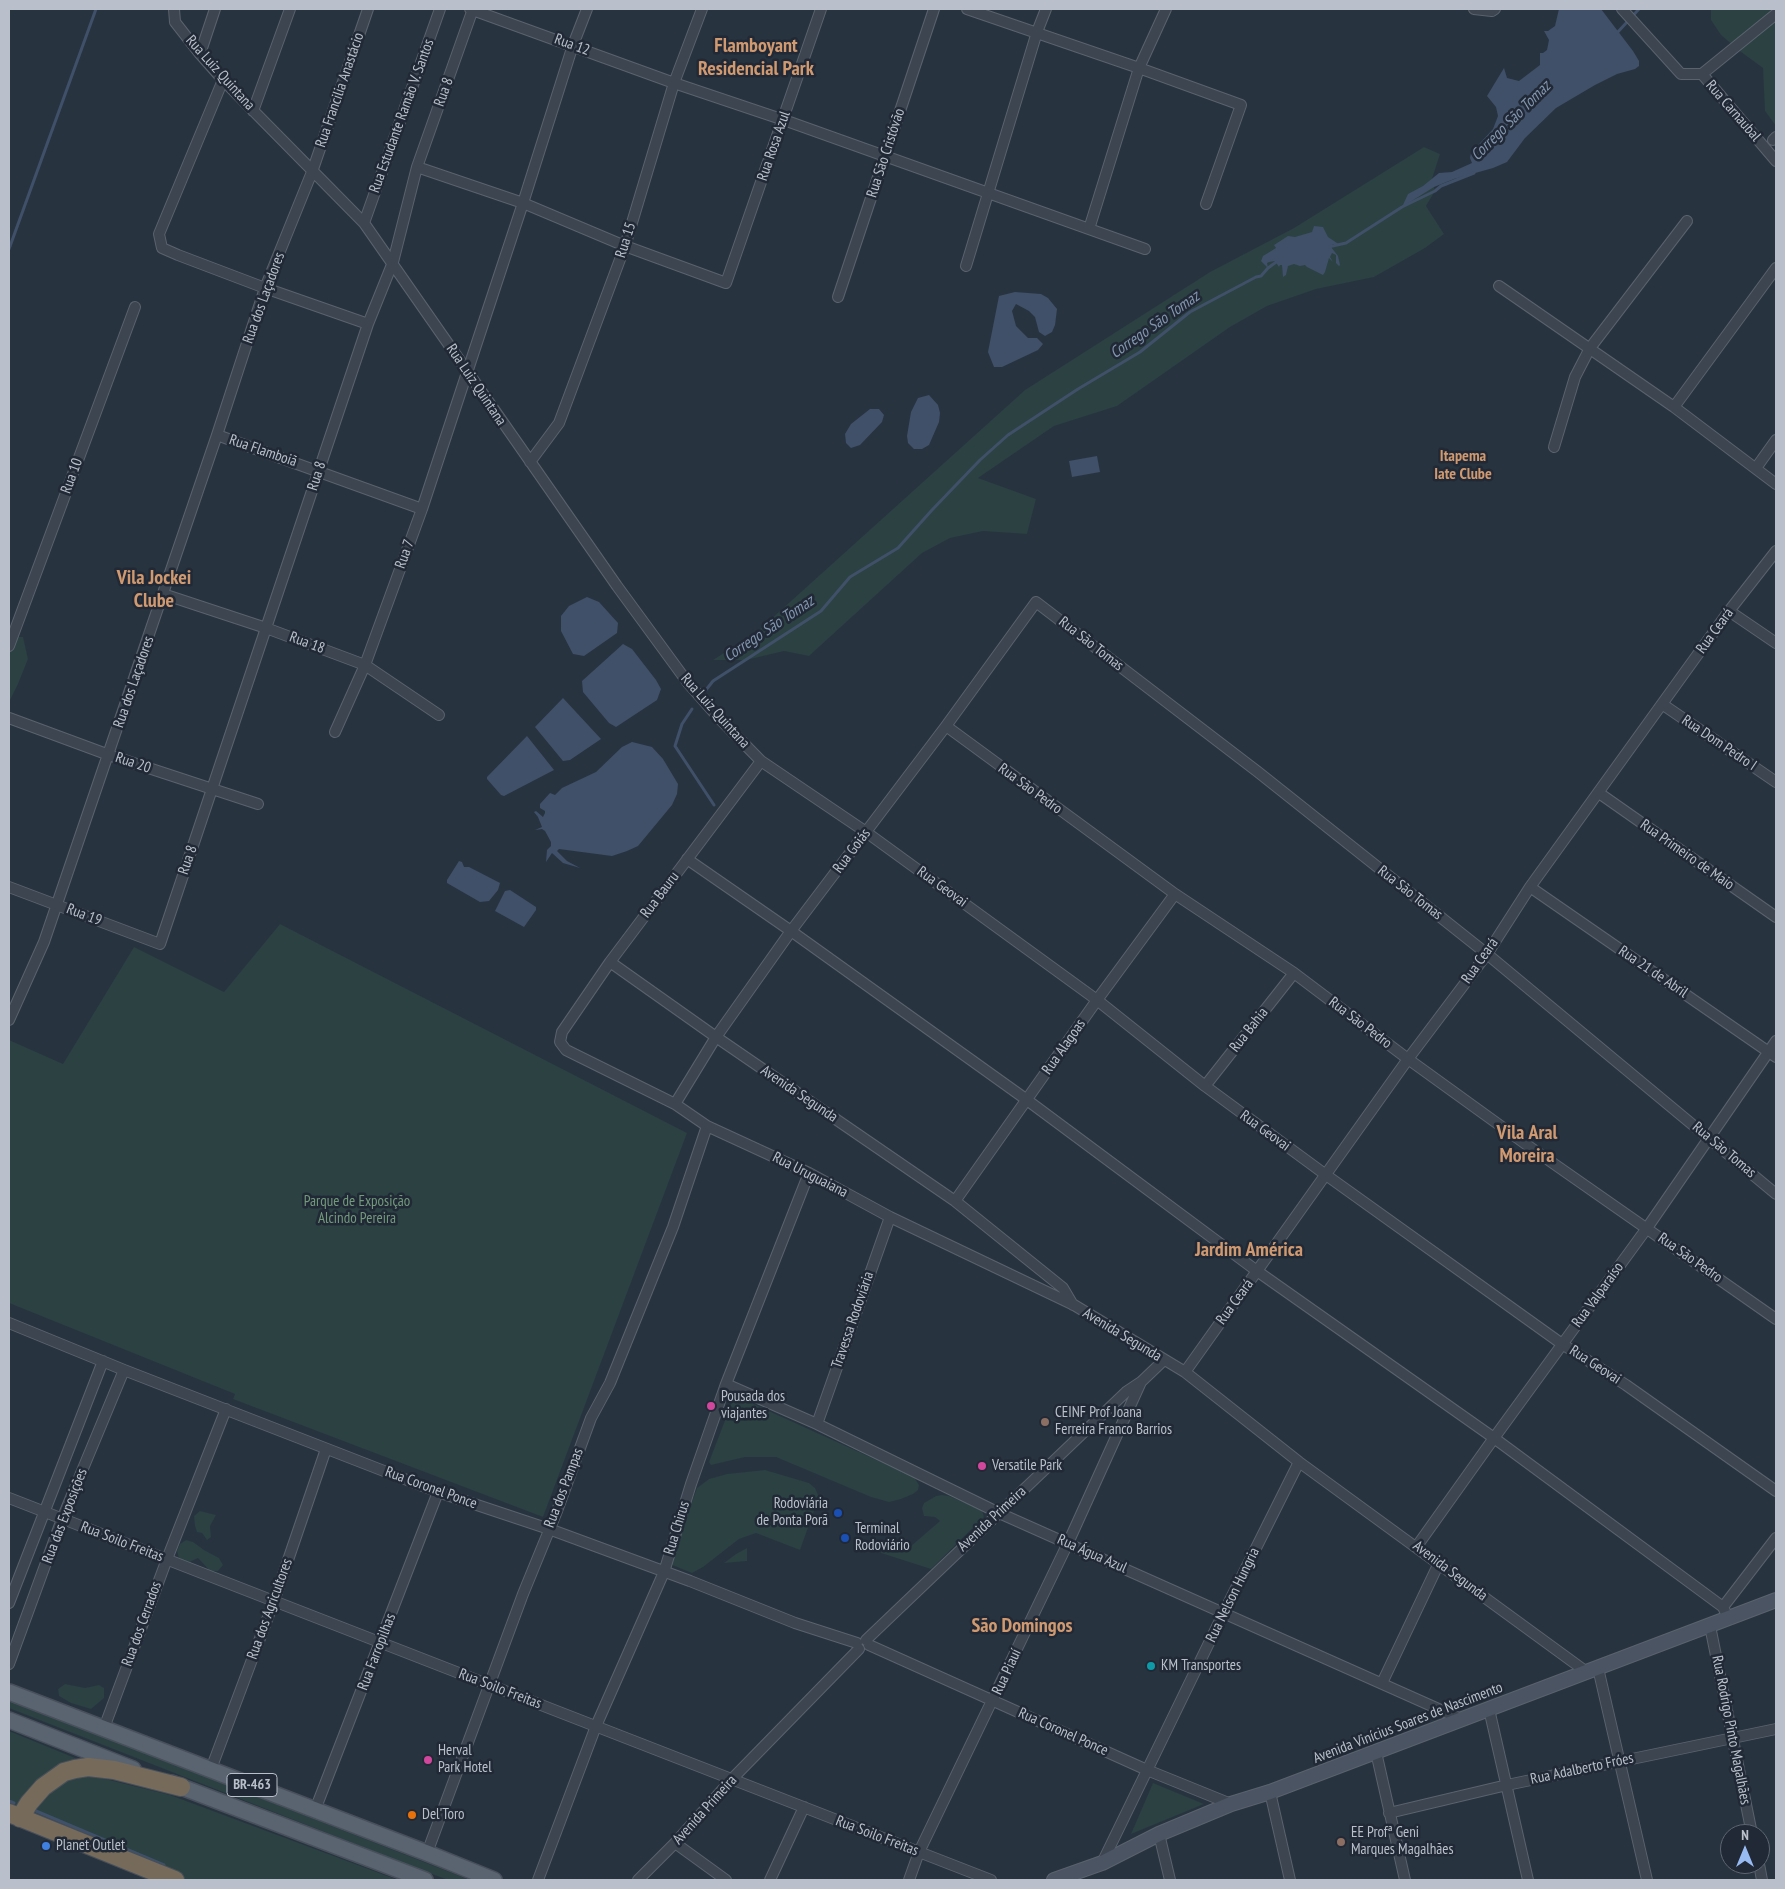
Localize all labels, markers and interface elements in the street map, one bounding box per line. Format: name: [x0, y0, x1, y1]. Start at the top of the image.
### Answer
street label: Rua Francilia Anastácio: [312, 30, 368, 150]
street label: Rua 12: [552, 30, 592, 60]
street label: Rua Luiz Quintana: [182, 32, 258, 114]
district label: Flamboyant Residencial Park: [698, 34, 814, 81]
street label: Rua Estudante Ramão V. Santos: [366, 37, 438, 195]
street label: Rua 8: [430, 75, 458, 109]
water label: Corrego São Tomaz: [1467, 77, 1555, 165]
street label: Rua Carnaubal: [1702, 77, 1764, 145]
street label: Rua São Cristóvão: [863, 106, 909, 200]
street label: Rua Rosa Azul: [754, 109, 794, 183]
street label: Rua 15: [612, 220, 640, 260]
street label: Rua dos Laçadores: [239, 250, 289, 346]
water label: Corrego São Tomaz: [1107, 287, 1203, 363]
street label: Rua Luiz Quintana: [442, 341, 510, 429]
street label: Rua Flamboiã: [227, 431, 299, 471]
district label: Itapema Iate Clube: [1434, 446, 1492, 484]
street label: Rua 10: [57, 456, 87, 496]
street label: Rua 8: [304, 459, 330, 493]
street label: Rua 7: [391, 537, 419, 571]
district label: Vila Jockei Clube: [117, 566, 191, 613]
water label: Corrego São Tomaz: [720, 592, 818, 666]
street label: Rua Ceará: [1693, 605, 1737, 657]
street label: Rua São Tomas: [1055, 613, 1127, 675]
street label: Rua 18: [287, 628, 327, 658]
street label: Rua dos Laçadores: [110, 634, 158, 730]
street label: Rua Luiz Quintana: [677, 670, 753, 752]
street label: Rua Dom Pedro I: [1678, 711, 1760, 775]
street label: Rua 20: [113, 749, 153, 777]
street label: Rua São Pedro: [995, 760, 1065, 818]
street label: Rua Primeiro de Maio: [1636, 816, 1738, 894]
street label: Rua Goiás: [829, 825, 875, 877]
street label: Rua 8: [175, 843, 201, 877]
street label: Rua São Tomas: [1374, 862, 1446, 924]
street label: Rua Geovai: [913, 863, 971, 911]
street label: Rua Bauru: [637, 868, 683, 922]
street label: Rua 19: [64, 900, 104, 930]
street label: Rua Ceará: [1458, 935, 1502, 987]
street label: Rua 21 de Abril: [1615, 942, 1691, 1002]
street label: Rua São Pedro: [1325, 993, 1395, 1053]
street label: Rua Bahia: [1226, 1004, 1272, 1056]
street label: Rua Alagoas: [1038, 1016, 1090, 1078]
street label: Avenida Segunda: [757, 1062, 841, 1126]
street label: Rua Geovai: [1236, 1107, 1294, 1155]
street label: Rua São Tomas: [1689, 1118, 1759, 1182]
district label: Vila Aral Moreira: [1497, 1121, 1557, 1168]
street label: Rua Uruguaiana: [769, 1148, 851, 1202]
park label: Parque de Exposição Alcindo Pereira: [304, 1193, 410, 1228]
street label: Rua São Pedro: [1654, 1229, 1726, 1287]
district label: Jardim América: [1195, 1238, 1303, 1262]
street label: Rua Valparaíso: [1568, 1259, 1628, 1331]
street label: Travessa Rodoviária: [828, 1269, 878, 1371]
street label: Rua Ceará: [1213, 1276, 1257, 1328]
street label: Avenida Segunda: [1079, 1304, 1165, 1366]
street label: Rua Geovai: [1566, 1342, 1624, 1388]
place label: Pousada dos viajantes: [721, 1388, 785, 1423]
marker: Pousada dos viajantes: [705, 1400, 717, 1412]
place label: CEINF Prof Joana Ferreira Franco Barrios: [1055, 1404, 1172, 1439]
marker: CEINF Prof Joana Ferreira Franco Barrios: [1039, 1416, 1051, 1428]
street label: Rua dos Pampas: [541, 1446, 587, 1530]
place label: Versatile Park: [992, 1457, 1062, 1475]
marker: Versatile Park: [976, 1460, 988, 1472]
street label: Rua Coronel Ponce: [383, 1463, 479, 1513]
street label: Rua das Exposições: [39, 1466, 91, 1566]
street label: Avenida Primeira: [954, 1483, 1030, 1555]
place label: Rodoviária de Ponta Porã: [757, 1495, 828, 1530]
street label: Rua Chirus: [660, 1499, 694, 1557]
marker: Rodoviária de Ponta Porã: [832, 1507, 844, 1519]
street label: Rua Soilo Freitas: [78, 1518, 166, 1566]
place label: Terminal Rodoviário: [855, 1520, 910, 1555]
street label: Rua Água Azul: [1054, 1531, 1130, 1577]
marker: Terminal Rodoviário: [839, 1532, 851, 1544]
street label: Avenida Segunda: [1409, 1537, 1491, 1605]
street label: Rua Nelson Hungria: [1202, 1545, 1264, 1645]
street label: Rua dos Agricultores: [243, 1556, 297, 1662]
street label: Rua dos Cerrados: [118, 1579, 166, 1669]
street label: Rua Farropilhas: [354, 1611, 400, 1693]
district label: São Domingos: [971, 1614, 1073, 1638]
street label: Rua Piauí: [989, 1646, 1025, 1698]
street label: Rua Rodrigo Pinto Magalhães: [1708, 1654, 1754, 1806]
place label: KM Transportes: [1161, 1657, 1241, 1675]
marker: KM Transportes: [1145, 1660, 1157, 1672]
street label: Rua Soilo Freitas: [456, 1665, 544, 1713]
street label: Avenida Vinícius Soares de Nascimento: [1311, 1678, 1505, 1768]
street label: Rua Coronel Ponce: [1015, 1704, 1111, 1760]
place label: Herval Park Hotel: [438, 1742, 492, 1777]
street label: Rua Adalberto Fróes: [1529, 1749, 1635, 1789]
marker: Herval Park Hotel: [422, 1754, 434, 1766]
street label: Avenida Primeira: [669, 1772, 741, 1848]
road number: BR-463: [227, 1774, 277, 1796]
place label: Del'Toro: [422, 1806, 465, 1824]
marker: Del'Toro: [406, 1809, 418, 1821]
street label: Rua Soilo Freitas: [833, 1812, 921, 1860]
place label: EE Profª Geni Marques Magalhães: [1351, 1824, 1453, 1859]
north arrow: [1720, 1824, 1770, 1874]
text: N: [1741, 1826, 1749, 1844]
marker: EE Profª Geni Marques Magalhães: [1335, 1836, 1347, 1848]
place label: Planet Outlet: [56, 1837, 125, 1855]
marker: Planet Outlet: [40, 1840, 52, 1852]

